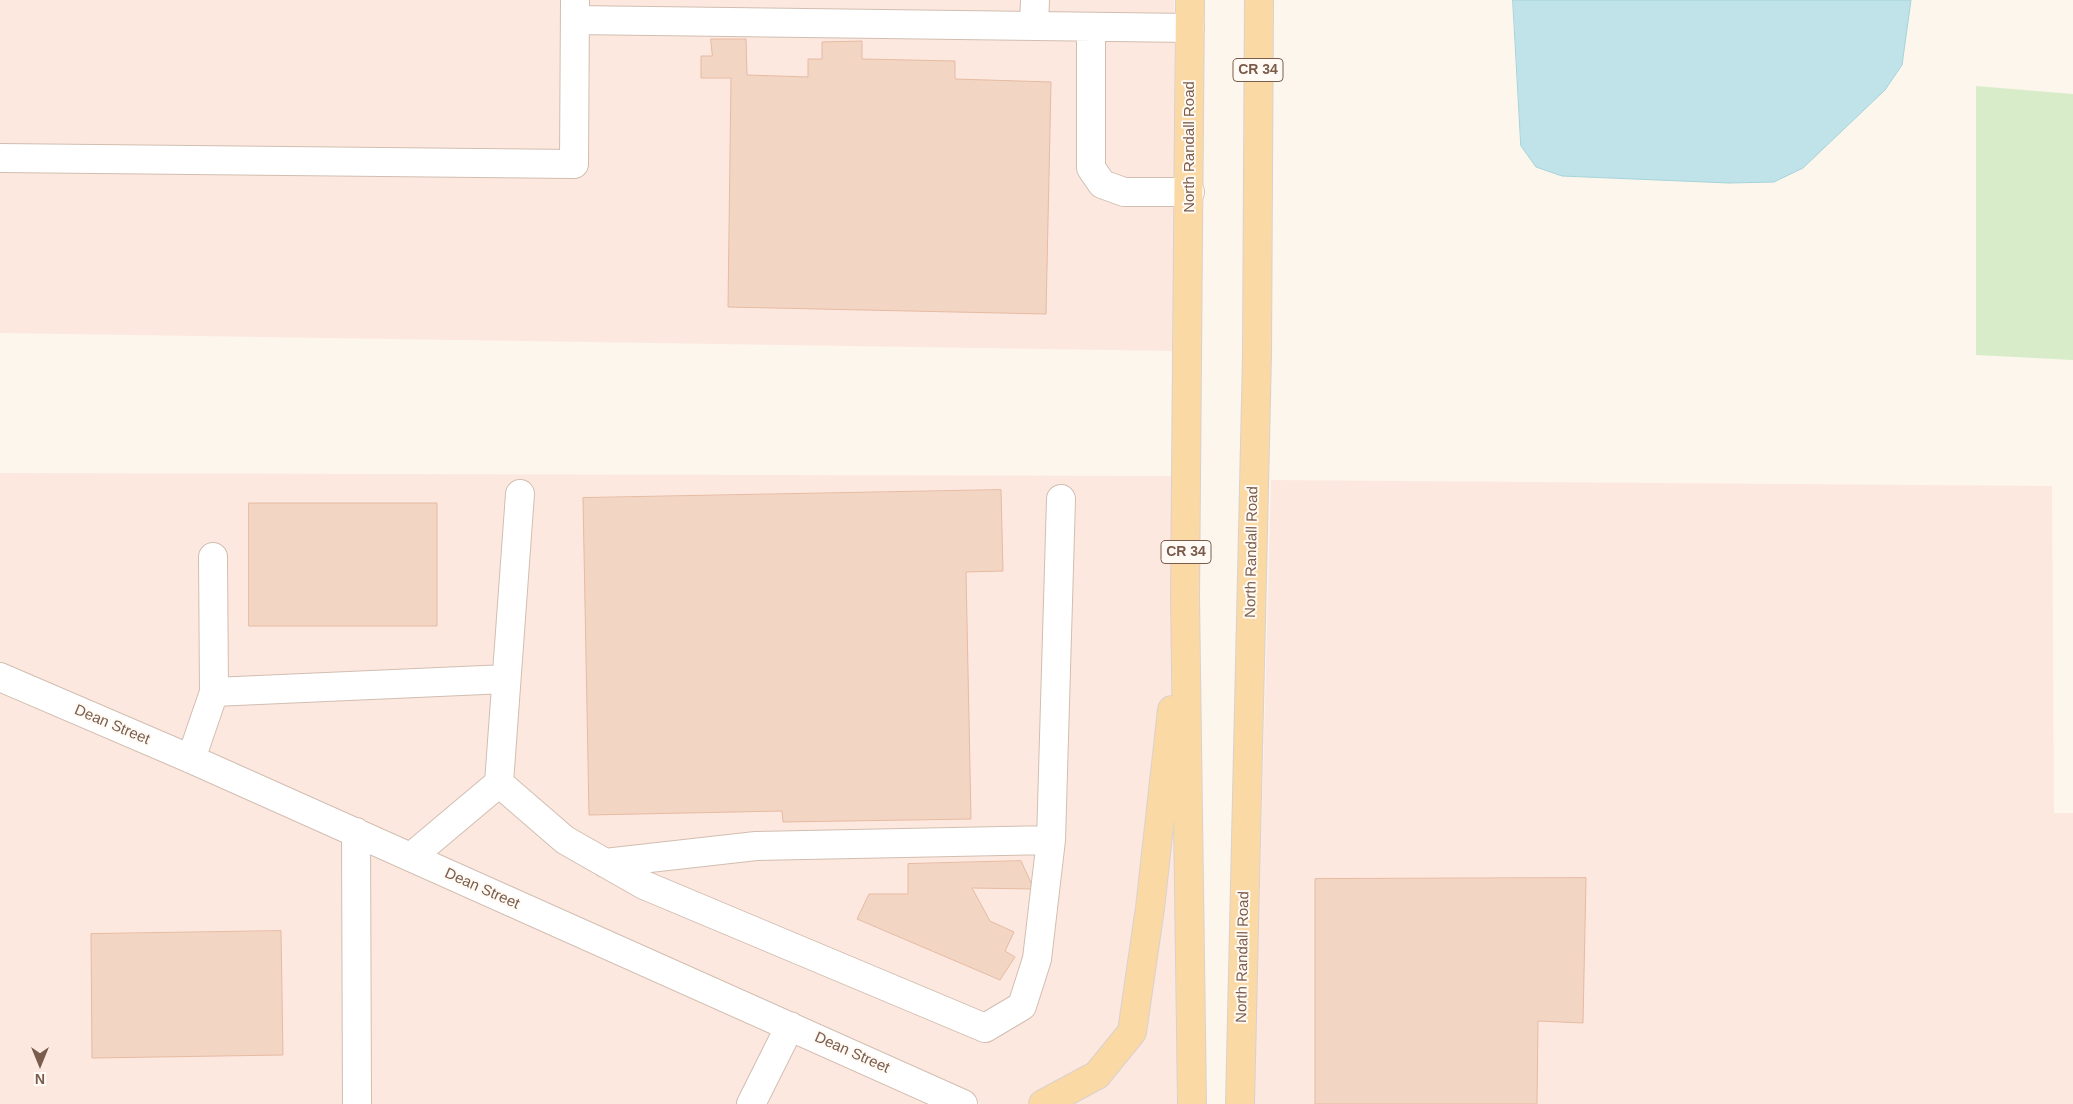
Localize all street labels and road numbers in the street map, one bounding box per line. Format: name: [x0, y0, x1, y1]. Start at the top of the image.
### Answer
road number: CR 34: [1233, 58, 1283, 82]
street label: North Randall Road: [1181, 81, 1199, 213]
street label: North Randall Road: [1242, 486, 1262, 618]
road number: CR 34: [1161, 540, 1211, 564]
street label: Dean Street: [72, 701, 152, 749]
street label: Dean Street: [442, 864, 522, 914]
street label: North Randall Road: [1233, 891, 1253, 1023]
street label: Dean Street: [812, 1028, 892, 1078]

